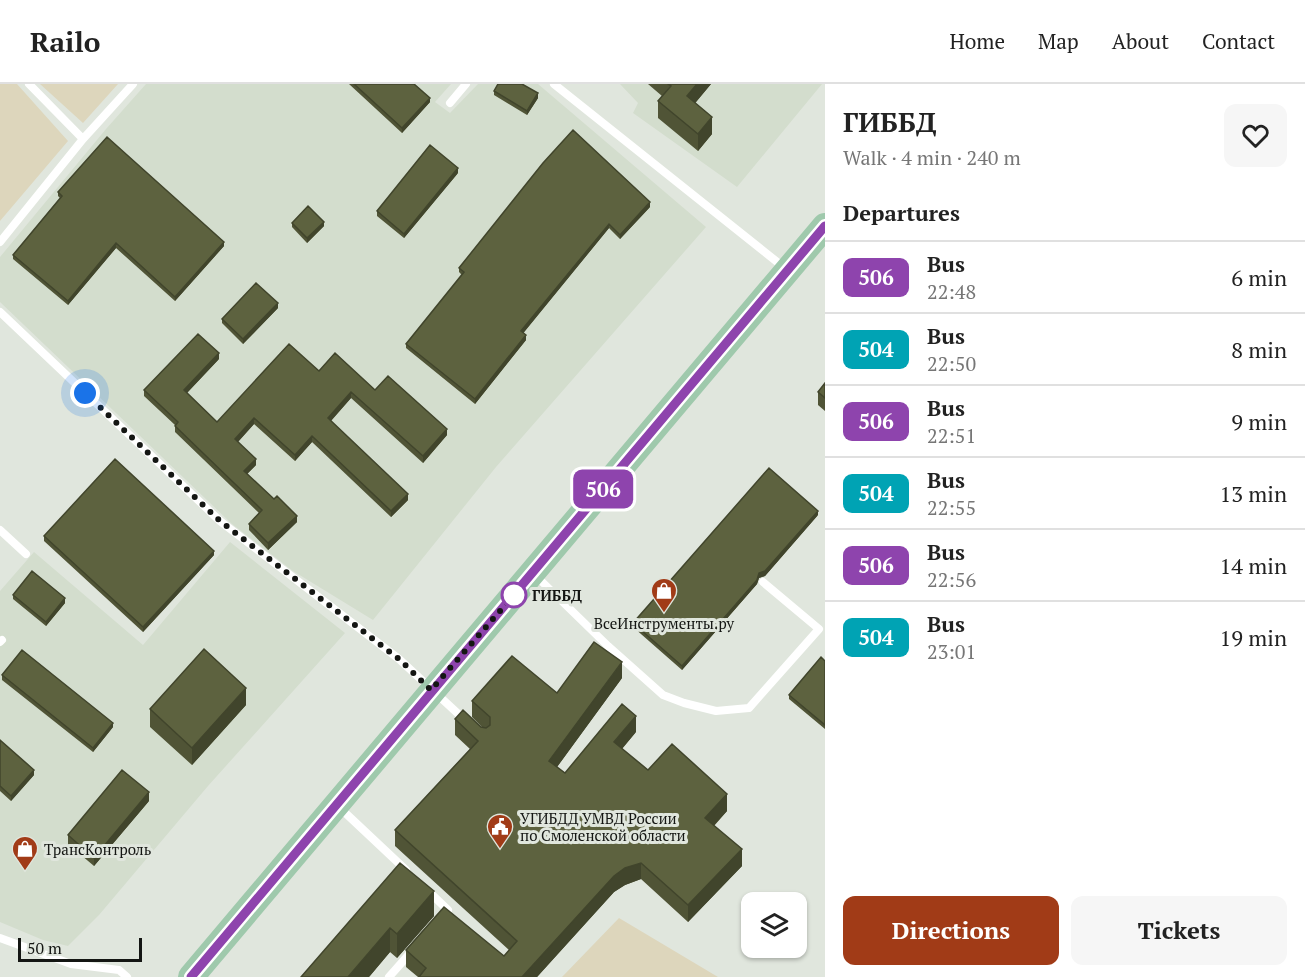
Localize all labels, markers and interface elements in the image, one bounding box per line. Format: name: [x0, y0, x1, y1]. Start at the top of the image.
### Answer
text: Railo: [30, 23, 100, 60]
text: Home: [949, 27, 1005, 55]
text: Map: [1038, 27, 1079, 55]
text: About: [1112, 27, 1169, 55]
text: Contact: [1202, 27, 1275, 55]
text: ГИББД: [843, 103, 936, 140]
button: heart: [1224, 104, 1287, 167]
text: Walk · 4 min · 240 m: [843, 144, 1021, 171]
text: Departures: [843, 198, 960, 227]
text: Bus: [927, 249, 965, 278]
text: 506: [858, 263, 894, 291]
text: 6 min: [1231, 263, 1287, 292]
text: 22:48: [927, 278, 976, 305]
text: Bus: [927, 321, 965, 350]
text: 504: [858, 335, 894, 363]
text: 8 min: [1231, 335, 1287, 364]
text: 22:50: [927, 350, 976, 377]
your location: [70, 378, 100, 408]
text: Bus: [927, 393, 965, 422]
text: 506: [858, 407, 894, 435]
text: 9 min: [1231, 407, 1287, 436]
text: 22:51: [927, 422, 976, 449]
text: Bus: [927, 465, 965, 494]
line badge: 506: [568, 470, 638, 508]
text: 506: [585, 475, 621, 503]
text: 504: [858, 479, 894, 507]
text: 13 min: [1220, 479, 1287, 508]
text: 22:55: [927, 494, 976, 521]
text: Bus: [927, 537, 965, 566]
text: 506: [858, 551, 894, 579]
text: 14 min: [1220, 551, 1287, 580]
text: 22:56: [927, 566, 976, 593]
shop icon: ВсеИнструменты.ру: [649, 576, 679, 614]
marker: ГИББД: [501, 582, 527, 608]
place label: ГИББД: [532, 585, 582, 605]
text: Bus: [927, 609, 965, 638]
place label: ВсеИнструменты.ру: [594, 613, 735, 633]
text: 504: [858, 623, 894, 651]
text: 19 min: [1220, 623, 1287, 652]
text: 23:01: [927, 638, 976, 665]
place label: УГИБДД УМВД России по Смоленской области: [520, 808, 686, 845]
public building icon: УГИБДД УМВД России по Смоленской области: [485, 812, 515, 850]
shop icon: ТрансКонтроль: [10, 834, 40, 872]
place label: ТрансКонтроль: [44, 839, 152, 859]
map controls: [741, 892, 807, 958]
button: layers: [741, 892, 807, 958]
button: Directions: [843, 896, 1059, 965]
button: Tickets: [1071, 896, 1287, 965]
scale bar: [18, 935, 142, 962]
text: 50 m: [27, 937, 62, 959]

